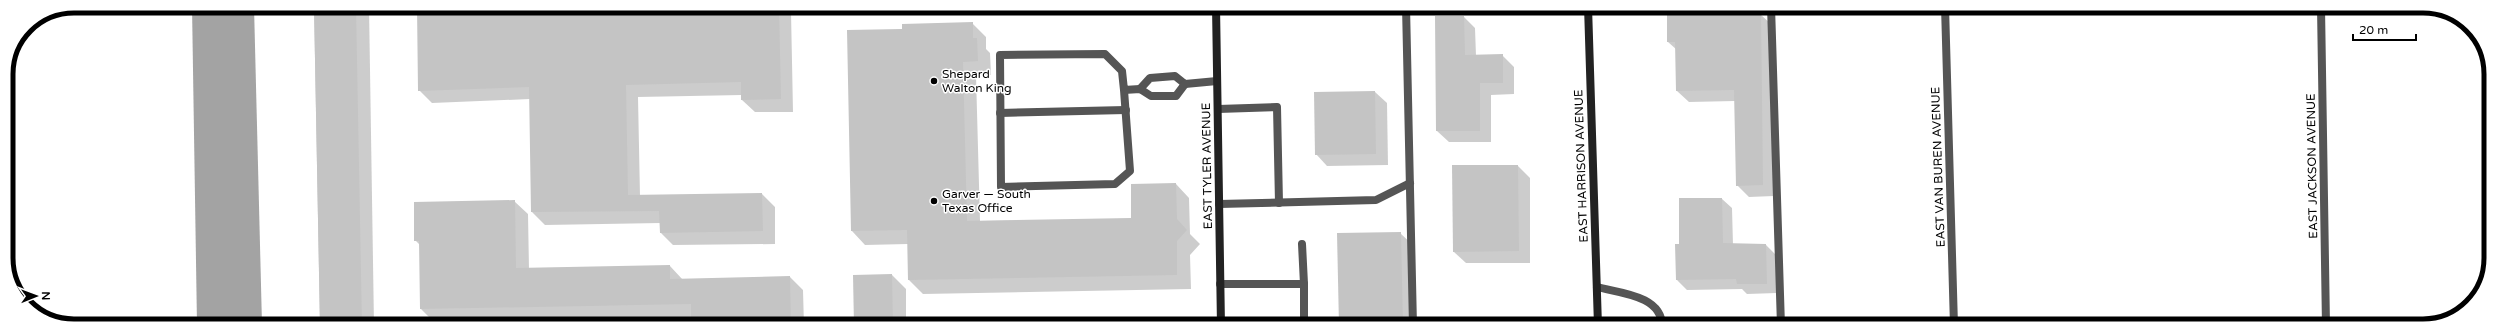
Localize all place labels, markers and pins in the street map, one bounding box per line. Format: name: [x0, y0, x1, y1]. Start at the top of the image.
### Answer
place label: Shepard Walton King: [942, 67, 1012, 95]
marker: Shepard Walton King: [929, 76, 939, 86]
place label: Garver — South Texas Office: [942, 187, 1031, 215]
marker: Garver — South Texas Office: [929, 196, 939, 206]

